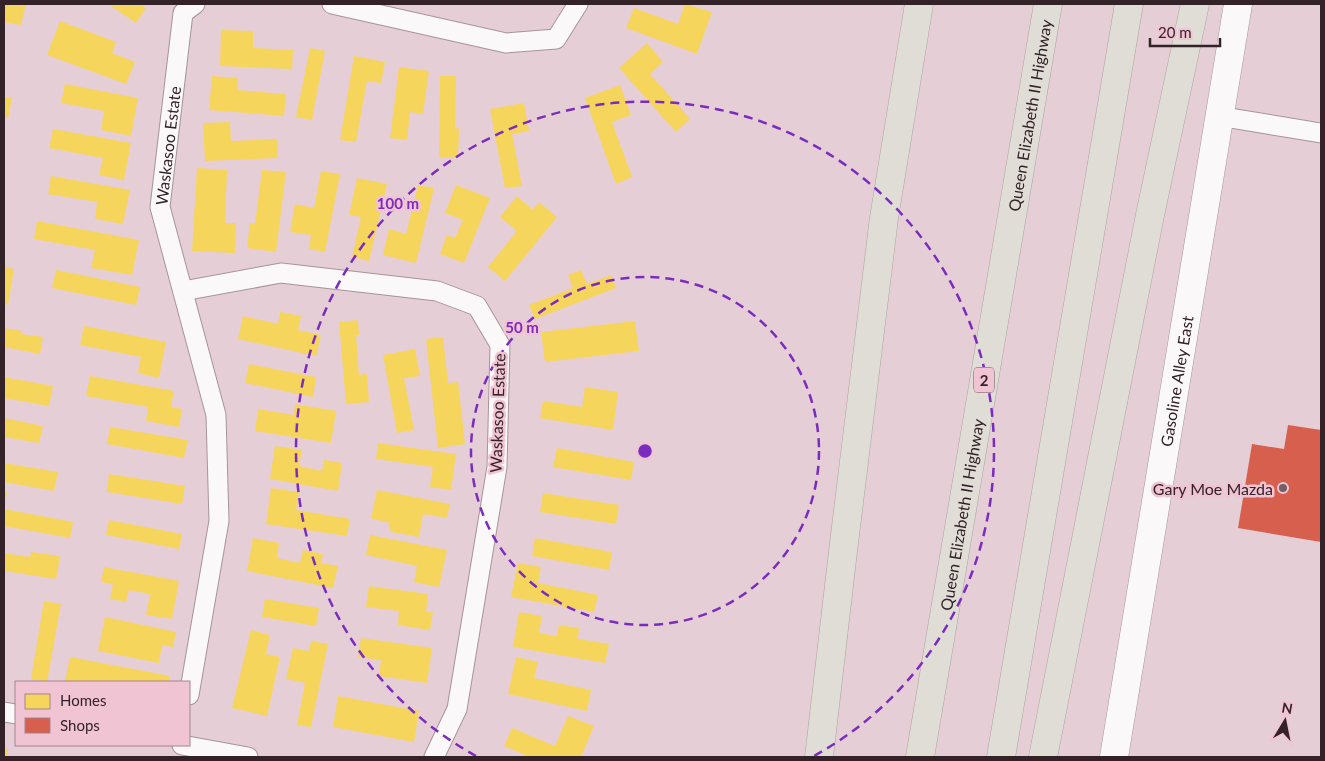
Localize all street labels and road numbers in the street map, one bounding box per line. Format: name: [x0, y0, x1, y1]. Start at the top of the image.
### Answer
street label: Queen Elizabeth II Highway: [1003, 17, 1055, 213]
street label: Waskasoo Estate: [151, 85, 184, 206]
street label: Gasoline Alley East: [1156, 314, 1196, 448]
street label: Waskasoo Estate: [485, 353, 509, 473]
road number: 2: [974, 368, 994, 392]
street label: Queen Elizabeth II Highway: [936, 416, 987, 612]

